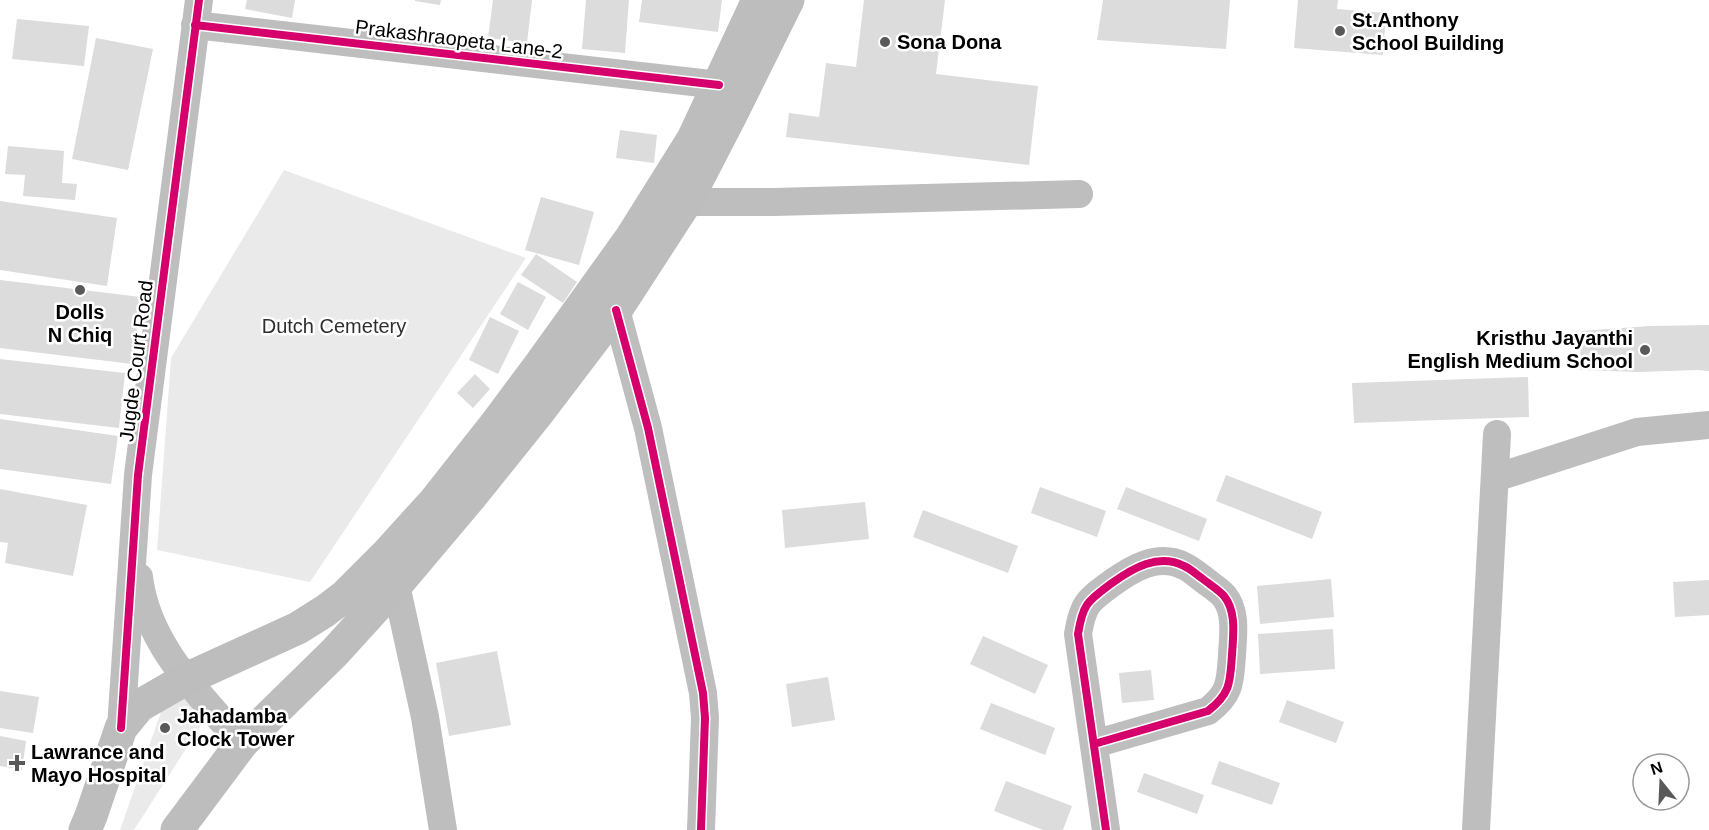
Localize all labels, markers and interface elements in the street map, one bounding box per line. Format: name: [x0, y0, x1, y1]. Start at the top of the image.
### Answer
place label: St.Anthony School Building: [1352, 9, 1504, 54]
street label: Prakashraopeta Lane-2: [354, 15, 564, 63]
marker: St.Anthony School Building: [1333, 24, 1347, 38]
place label: Sona Dona: [897, 31, 1002, 53]
marker: Sona Dona: [878, 35, 892, 49]
street label: Jugde Court Road: [115, 279, 157, 443]
marker: Dolls N Chiq: [73, 283, 87, 297]
place label: Dolls N Chiq: [48, 301, 112, 346]
park label: Dutch Cemetery: [262, 315, 406, 337]
place label: Kristhu Jayanthi English Medium School: [1407, 327, 1633, 372]
marker: Kristhu Jayanthi English Medium School: [1638, 343, 1652, 357]
place label: Jahadamba Clock Tower: [177, 705, 295, 750]
marker: Jahadamba Clock Tower: [158, 721, 172, 735]
place label: Lawrance and Mayo Hospital: [31, 741, 167, 786]
north arrow: [1631, 752, 1691, 812]
marker: Lawrance and Mayo Hospital: [8, 754, 26, 772]
text: N: [1648, 758, 1665, 778]

